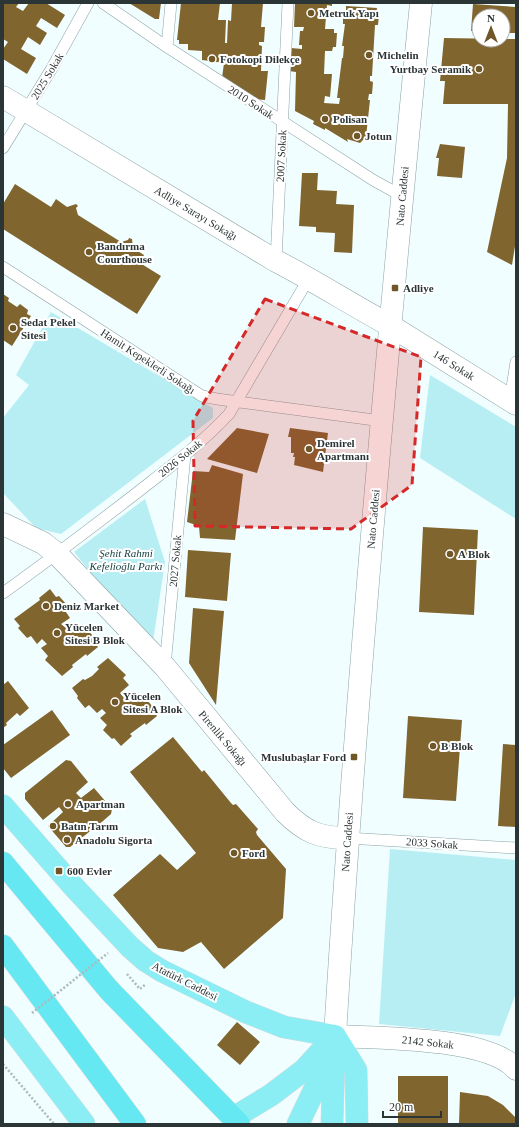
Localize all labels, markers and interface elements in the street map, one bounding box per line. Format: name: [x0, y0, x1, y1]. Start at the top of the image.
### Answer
place label: Metruk Yapı: [319, 7, 379, 19]
marker: Metruk Yapı: [306, 8, 316, 18]
north arrow: [471, 8, 511, 48]
text: N: [487, 12, 495, 24]
place label: Michelin: [377, 49, 419, 61]
street label: 2025 Sokak: [28, 50, 66, 101]
marker: Michelin: [364, 50, 374, 60]
place label: Fotokopi Dilekçe: [220, 53, 300, 65]
marker: Fotokopi Dilekçe: [207, 54, 217, 64]
place label: Yurtbay Seramik: [390, 63, 472, 75]
marker: Yurtbay Seramik: [474, 64, 484, 74]
street label: 2010 Sokak: [226, 83, 277, 122]
place label: Polisan: [333, 113, 367, 125]
marker: Polisan: [320, 114, 330, 124]
street label: 2007 Sokak: [274, 129, 288, 182]
place label: Jotun: [365, 130, 392, 142]
marker: Jotun: [352, 131, 362, 141]
street label: Nato Caddesi: [393, 166, 411, 226]
street label: Adliye Sarayı Sokağı: [153, 184, 239, 242]
place label: Bandırma Courthouse: [97, 240, 152, 265]
marker: Bandırma Courthouse: [84, 247, 94, 257]
place label: Adliye: [403, 282, 434, 294]
marker: Adliye: [390, 283, 400, 293]
place label: Sedat Pekel Sitesi: [21, 316, 76, 341]
marker: Sedat Pekel Sitesi: [8, 323, 18, 333]
street label: Hamit Kepeklerli Sokağı: [99, 326, 197, 396]
street label: 146 Sokak: [431, 348, 477, 383]
street label: 2026 Sokak: [156, 437, 204, 479]
place label: Demirel Apartmanı: [317, 437, 369, 462]
marker: Demirel Apartmanı: [304, 444, 314, 454]
street label: Nato Caddesi: [364, 489, 382, 549]
street label: 2027 Sokak: [167, 534, 183, 588]
park label: Şehit Rahmi Kefelioğlu Parkı: [88, 547, 163, 572]
place label: A Blok: [458, 548, 491, 560]
marker: A Blok: [445, 549, 455, 559]
place label: Deniz Market: [54, 600, 119, 612]
marker: Deniz Market: [41, 601, 51, 611]
place label: Yücelen Sitesi B Blok: [65, 621, 126, 646]
marker: Yücelen Sitesi B Blok: [52, 628, 62, 638]
place label: Yücelen Sitesi A Blok: [123, 690, 183, 715]
marker: Yücelen Sitesi A Blok: [110, 697, 120, 707]
street label: Pirenlik Sokağı: [197, 708, 249, 768]
place label: B Blok: [441, 740, 474, 752]
marker: B Blok: [428, 741, 438, 751]
place label: Muslubaşlar Ford: [261, 751, 346, 763]
marker: Muslubaşlar Ford: [349, 752, 359, 762]
place label: Apartman: [76, 798, 125, 810]
marker: Apartman: [63, 799, 73, 809]
street label: Nato Caddesi: [339, 812, 355, 872]
place label: Batın Tarım: [61, 820, 118, 832]
marker: Batın Tarım: [48, 821, 58, 831]
place label: Anadolu Sigorta: [75, 834, 153, 846]
marker: Anadolu Sigorta: [62, 835, 72, 845]
street label: 2033 Sokak: [406, 835, 459, 851]
place label: Ford: [242, 847, 265, 859]
marker: Ford: [229, 848, 239, 858]
place label: 600 Evler: [67, 865, 112, 877]
marker: 600 Evler: [54, 866, 64, 876]
street label: Atatürk Caddesi: [150, 959, 220, 1003]
street label: 2142 Sokak: [401, 1033, 455, 1051]
scale bar: [383, 1093, 441, 1119]
text: 20 m: [389, 1100, 414, 1114]

